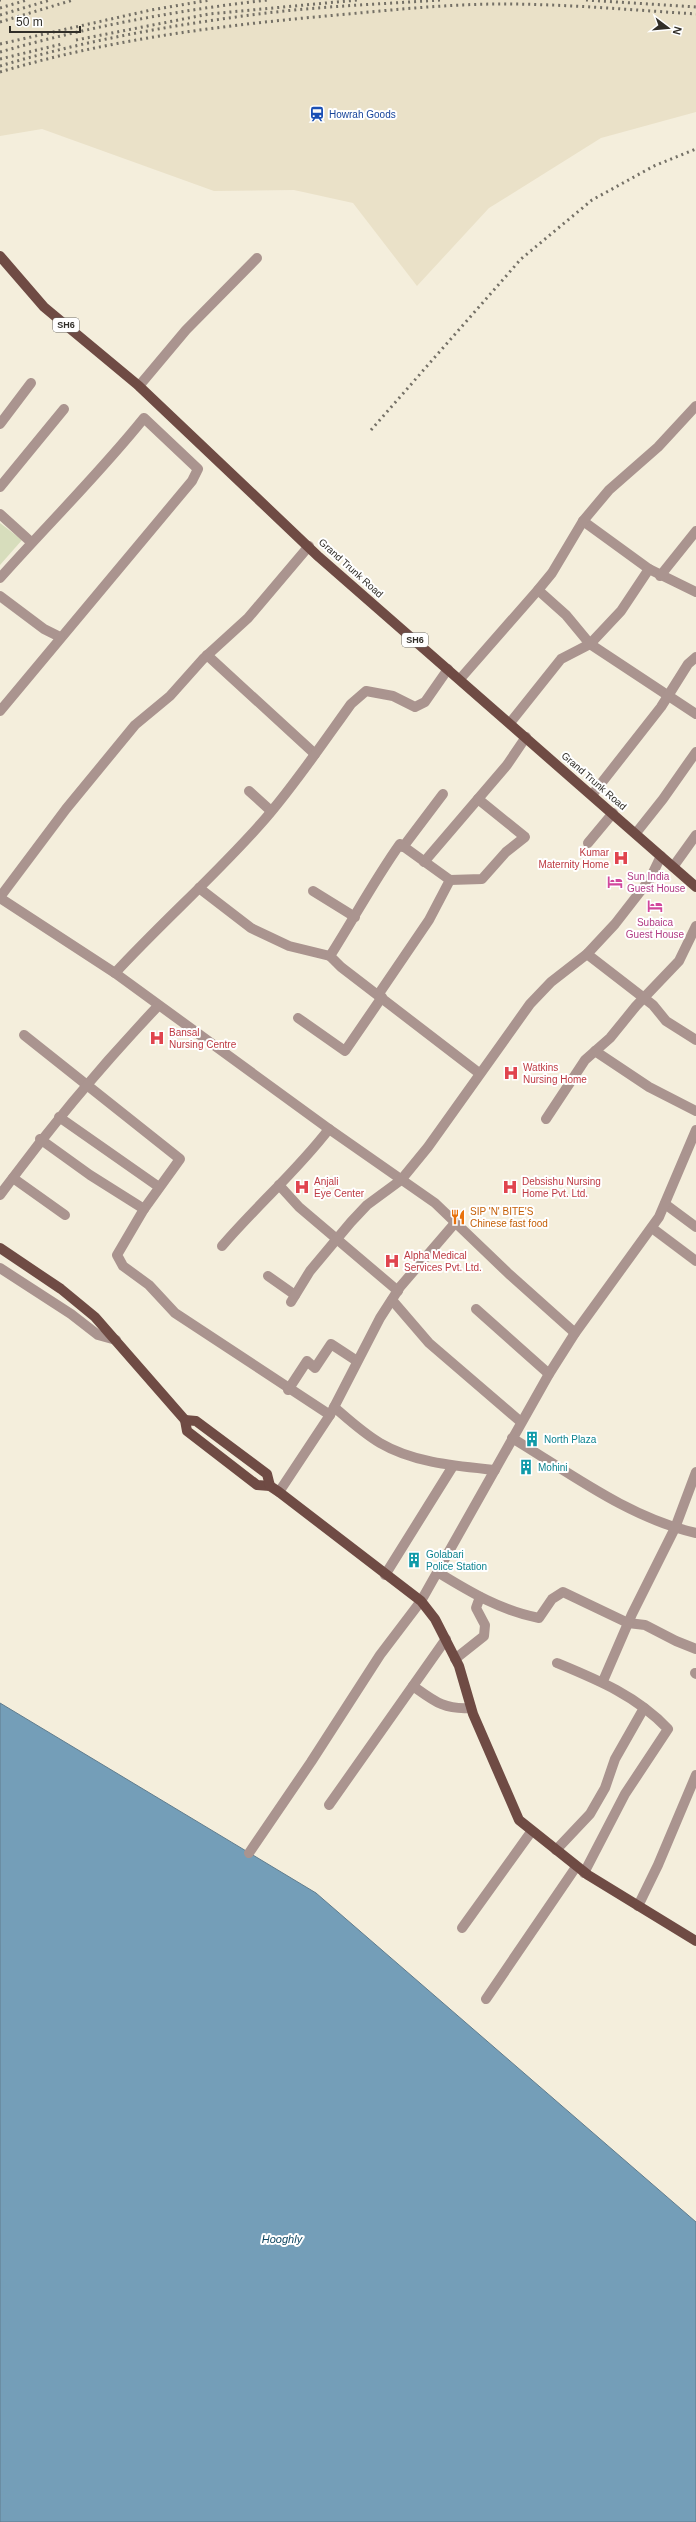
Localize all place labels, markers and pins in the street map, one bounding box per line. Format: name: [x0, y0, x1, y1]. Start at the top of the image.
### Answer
station icon: Howrah Goods: [308, 105, 326, 123]
place label: Howrah Goods: [329, 109, 396, 120]
place label: Kumar Maternity Home: [538, 847, 610, 870]
hospital icon: Kumar Maternity Home: [612, 849, 630, 867]
place label: Sun India Guest House: [627, 871, 686, 894]
hotel icon: Sun India Guest House: [606, 873, 624, 891]
hotel icon: Subaica Guest House: [646, 897, 664, 915]
place label: Subaica Guest House: [626, 917, 685, 940]
place label: Bansal Nursing Centre: [169, 1027, 237, 1050]
hospital icon: Bansal Nursing Centre: [148, 1029, 166, 1047]
place label: Watkins Nursing Home: [523, 1062, 587, 1085]
hospital icon: Watkins Nursing Home: [502, 1064, 520, 1082]
place label: Anjali Eye Center: [314, 1176, 365, 1199]
place label: Debsishu Nursing Home Pvt. Ltd.: [522, 1176, 601, 1199]
hospital icon: Anjali Eye Center: [293, 1178, 311, 1196]
hospital icon: Debsishu Nursing Home Pvt. Ltd.: [501, 1178, 519, 1196]
place label: SIP 'N' BITE'S Chinese fast food: [470, 1206, 548, 1229]
restaurant icon: SIP 'N' BITE'S Chinese fast food: [449, 1208, 467, 1226]
place label: Alpha Medical Services Pvt. Ltd.: [404, 1250, 482, 1273]
hospital icon: Alpha Medical Services Pvt. Ltd.: [383, 1252, 401, 1270]
building icon: North Plaza: [523, 1430, 541, 1448]
place label: North Plaza: [544, 1434, 597, 1445]
building icon: Mohini: [517, 1458, 535, 1476]
place label: Mohini: [538, 1462, 567, 1473]
place label: Golabari Police Station: [426, 1549, 487, 1572]
building icon: Golabari Police Station: [405, 1551, 423, 1569]

